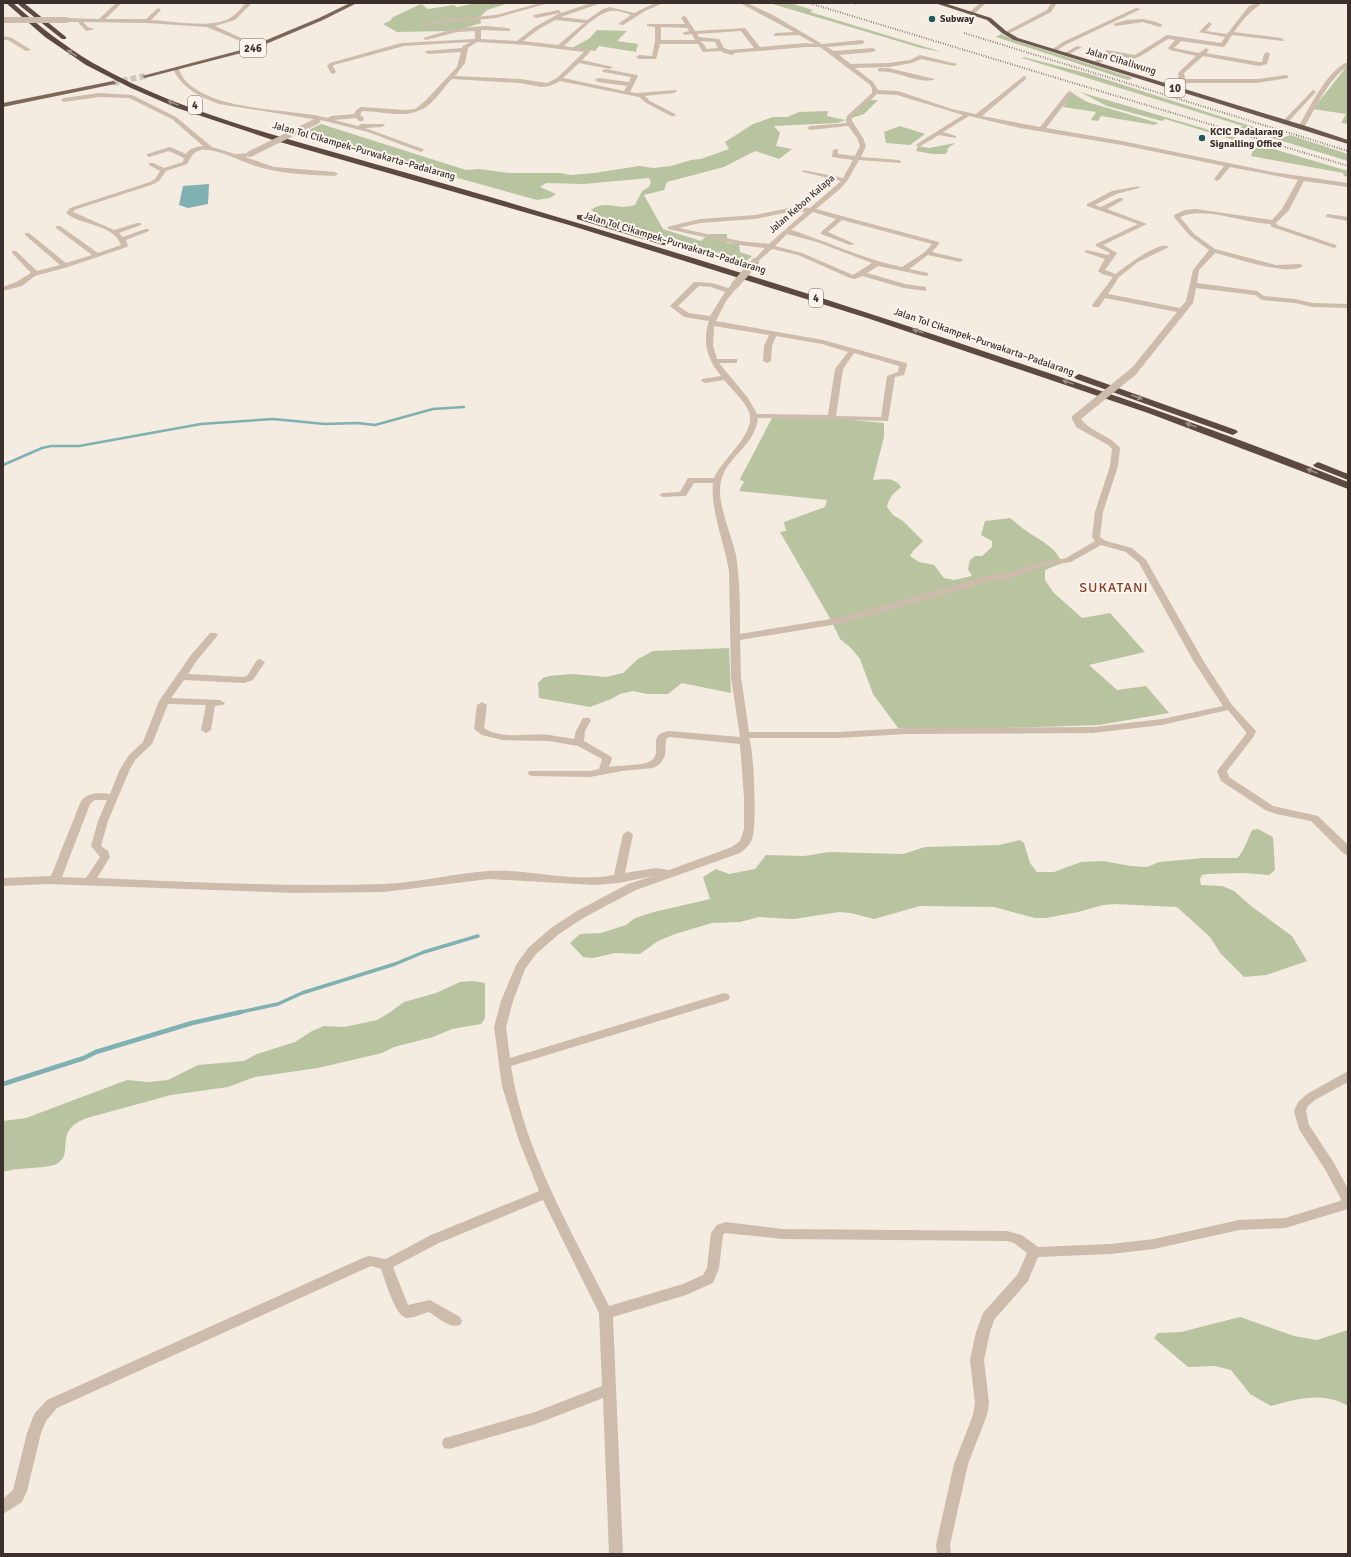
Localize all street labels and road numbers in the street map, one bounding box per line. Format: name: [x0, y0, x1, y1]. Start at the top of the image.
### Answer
road number: 246: [240, 39, 266, 57]
street label: Jalan Cihaliwung: [1084, 45, 1158, 77]
road number: 10: [1165, 79, 1185, 97]
road number: 4: [188, 96, 202, 114]
street label: Jalan Tol Cikampek–Purwakarta–Padalarang: [271, 119, 457, 183]
street label: Jalan Kebon Kalapa: [767, 172, 837, 236]
street label: Jalan Tol Cikampek–Purwakarta–Padalarang: [582, 210, 768, 276]
road number: 4: [809, 289, 823, 307]
street label: Jalan Tol Cikampek–Purwakarta–Padalarang: [892, 305, 1076, 379]

